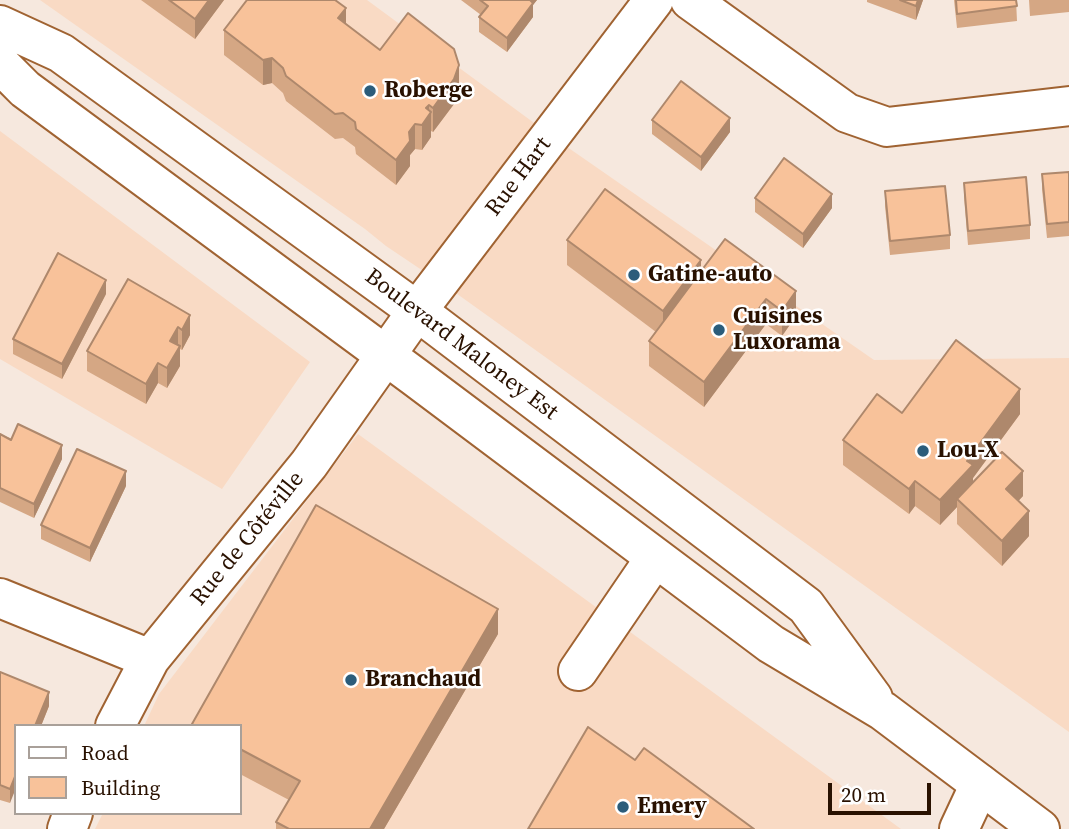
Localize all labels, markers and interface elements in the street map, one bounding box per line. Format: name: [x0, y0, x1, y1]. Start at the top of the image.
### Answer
place label: Roberge: [384, 77, 473, 105]
marker: Roberge: [362, 83, 378, 99]
street label: Rue Hart: [480, 132, 558, 222]
place label: Gatine-auto: [648, 261, 772, 289]
street label: Boulevard Maloney Est: [359, 263, 563, 427]
marker: Gatine-auto: [626, 267, 642, 283]
place label: Cuisines Luxorama: [733, 303, 840, 357]
marker: Cuisines Luxorama: [711, 322, 727, 338]
place label: Lou-X: [937, 437, 999, 465]
marker: Lou-X: [915, 443, 931, 459]
street label: Rue de Côtéville: [185, 466, 311, 612]
place label: Branchaud: [365, 666, 481, 694]
marker: Branchaud: [343, 672, 359, 688]
legend: [14, 724, 242, 815]
text: Road: [81, 738, 129, 767]
scale bar: [831, 770, 934, 814]
text: Building: [81, 773, 160, 802]
text: 20 m: [841, 780, 886, 809]
place label: Emery: [637, 793, 707, 821]
marker: Emery: [615, 799, 631, 815]

